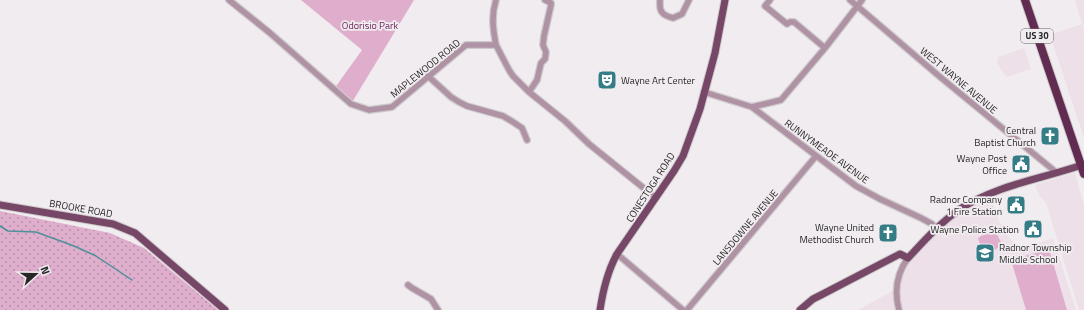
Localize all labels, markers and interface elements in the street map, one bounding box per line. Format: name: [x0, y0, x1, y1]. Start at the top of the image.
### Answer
park label: Odorisio Park: [342, 18, 398, 33]
road number: US 30: [1021, 29, 1053, 43]
street label: MAPLEWOOD ROAD: [387, 35, 464, 101]
street label: WEST WAYNE AVENUE: [917, 43, 1001, 118]
theatre icon: Wayne Art Center: [596, 69, 618, 91]
place label: Wayne Art Center: [621, 73, 696, 88]
street label: RUNNYMEADE AVENUE: [781, 116, 872, 188]
place label: Central Baptist Church: [974, 123, 1036, 150]
church icon: Central Baptist Church: [1039, 125, 1061, 147]
street label: CONESTOGA ROAD: [622, 149, 679, 225]
place label: Wayne Post Office: [957, 151, 1007, 178]
public building icon: Wayne Post Office: [1010, 153, 1032, 175]
street label: LANSDOWNE AVENUE: [709, 186, 782, 269]
place label: Radnor Company 1 Fire Station: [930, 192, 1002, 219]
public building icon: Radnor Company 1 Fire Station: [1005, 194, 1027, 216]
street label: BROOKE ROAD: [48, 196, 114, 221]
public building icon: Wayne Police Station: [1022, 218, 1044, 240]
place label: Wayne United Methodist Church: [799, 220, 874, 247]
church icon: Wayne United Methodist Church: [877, 222, 899, 244]
place label: Wayne Police Station: [930, 222, 1019, 237]
place label: Radnor Township Middle School: [999, 240, 1072, 267]
school or university icon: Radnor Township Middle School: [974, 242, 996, 264]
north arrow: [16, 254, 56, 294]
text: N: [37, 264, 54, 277]

